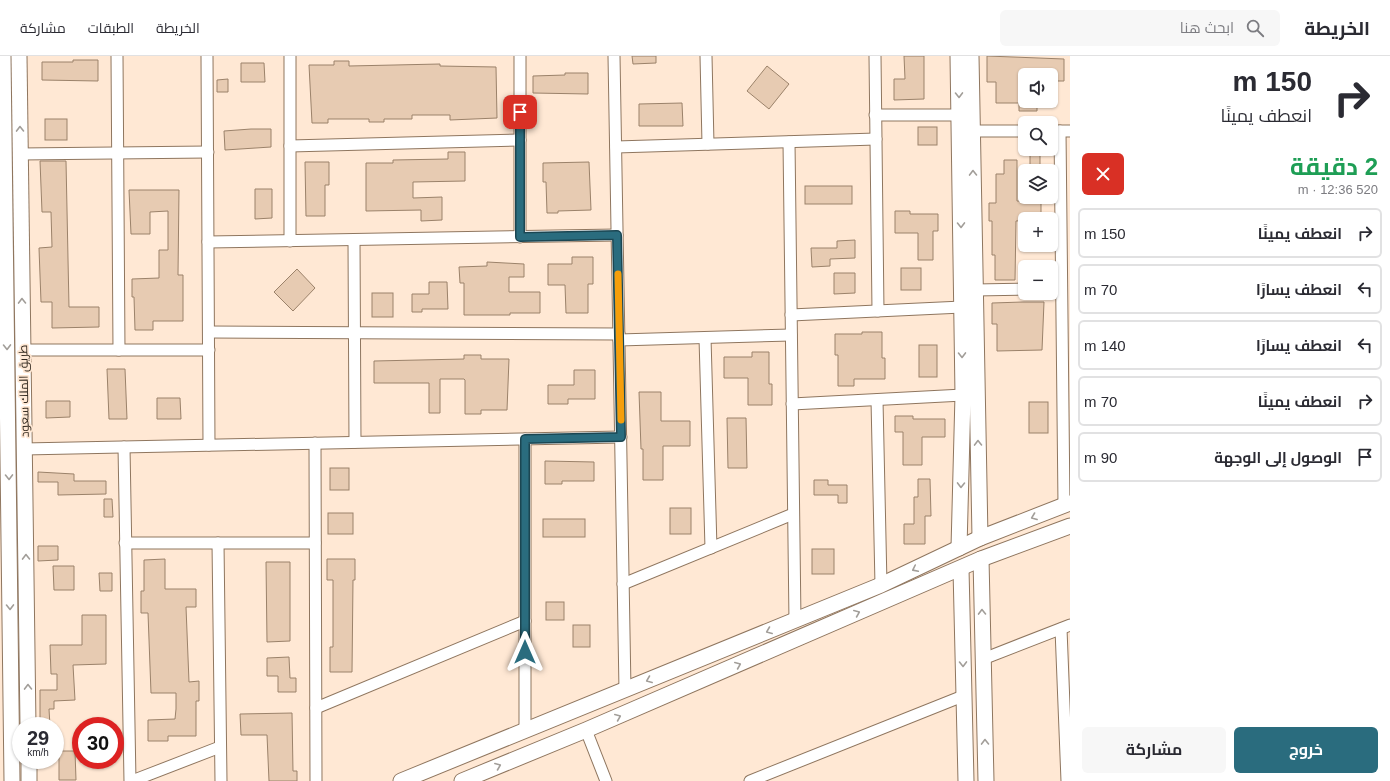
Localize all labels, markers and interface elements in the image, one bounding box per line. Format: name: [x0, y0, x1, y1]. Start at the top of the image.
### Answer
search box: [1000, 10, 1280, 46]
icon: search: [1244, 17, 1266, 39]
text: الخريطة: [1304, 18, 1370, 39]
text: ابحث هنا: [1180, 19, 1234, 36]
text: مشاركة: [20, 20, 66, 36]
text: الطبقات: [88, 20, 134, 36]
text: الخريطة: [156, 20, 200, 36]
text: 150 m: [1233, 66, 1312, 97]
map controls: [1018, 68, 1058, 300]
button: sound: [1018, 68, 1058, 108]
icon: right: [1326, 72, 1378, 124]
one-way arrow: [955, 92, 963, 98]
pin: [503, 95, 537, 129]
icon: arrive: [509, 101, 531, 123]
text: انعطف يمينًا: [1221, 106, 1312, 126]
button: search: [1018, 116, 1058, 156]
one-way arrow: [16, 126, 24, 132]
button: close: [1082, 153, 1124, 195]
text: 2 دقيقة: [1290, 153, 1378, 180]
button: layers: [1018, 164, 1058, 204]
one-way arrow: [969, 170, 977, 176]
text: 520 m · 12:36: [1298, 182, 1378, 197]
button: +: [1018, 212, 1058, 252]
one-way arrow: [957, 222, 965, 228]
icon: right: [1354, 222, 1376, 244]
text: 150 m: [1084, 225, 1126, 242]
text: انعطف يمينًا: [1258, 225, 1342, 242]
button: −: [1018, 260, 1058, 300]
icon: left: [1354, 278, 1376, 300]
text: 70 m: [1084, 281, 1117, 298]
text: انعطف يسارًا: [1256, 281, 1342, 298]
one-way arrow: [18, 298, 26, 304]
icon: left: [1354, 334, 1376, 356]
text: 140 m: [1084, 337, 1126, 354]
text: انعطف يسارًا: [1256, 337, 1342, 354]
one-way arrow: [3, 344, 11, 350]
street label: طريق الملك سعود: [16, 345, 32, 437]
one-way arrow: [958, 352, 967, 358]
icon: right: [1354, 390, 1376, 412]
text: 70 m: [1084, 393, 1117, 410]
text: انعطف يمينًا: [1258, 393, 1342, 410]
one-way arrow: [974, 440, 982, 446]
icon: arrive: [1354, 446, 1376, 468]
text: 90 m: [1084, 449, 1117, 466]
text: الوصول إلى الوجهة: [1214, 449, 1342, 466]
one-way arrow: [5, 474, 13, 480]
one-way arrow: [957, 482, 965, 488]
one-way arrow: [1030, 512, 1038, 520]
one-way arrow: [22, 554, 30, 560]
one-way arrow: [911, 564, 919, 572]
one-way arrow: [6, 604, 14, 610]
one-way arrow: [978, 609, 986, 615]
one-way arrow: [854, 610, 861, 618]
one-way arrow: [766, 626, 774, 634]
position arrow: [504, 631, 546, 673]
one-way arrow: [959, 661, 967, 667]
one-way arrow: [733, 662, 741, 670]
one-way arrow: [645, 675, 653, 683]
one-way arrow: [24, 684, 32, 690]
one-way arrow: [615, 713, 622, 721]
speed limit sign: 30: [72, 717, 124, 769]
text: 29: [27, 727, 49, 749]
button: مشاركة: [1082, 727, 1226, 773]
button: خروج: [1234, 727, 1378, 773]
one-way arrow: [981, 739, 989, 745]
text: km/h: [27, 747, 49, 758]
one-way arrow: [495, 763, 502, 771]

